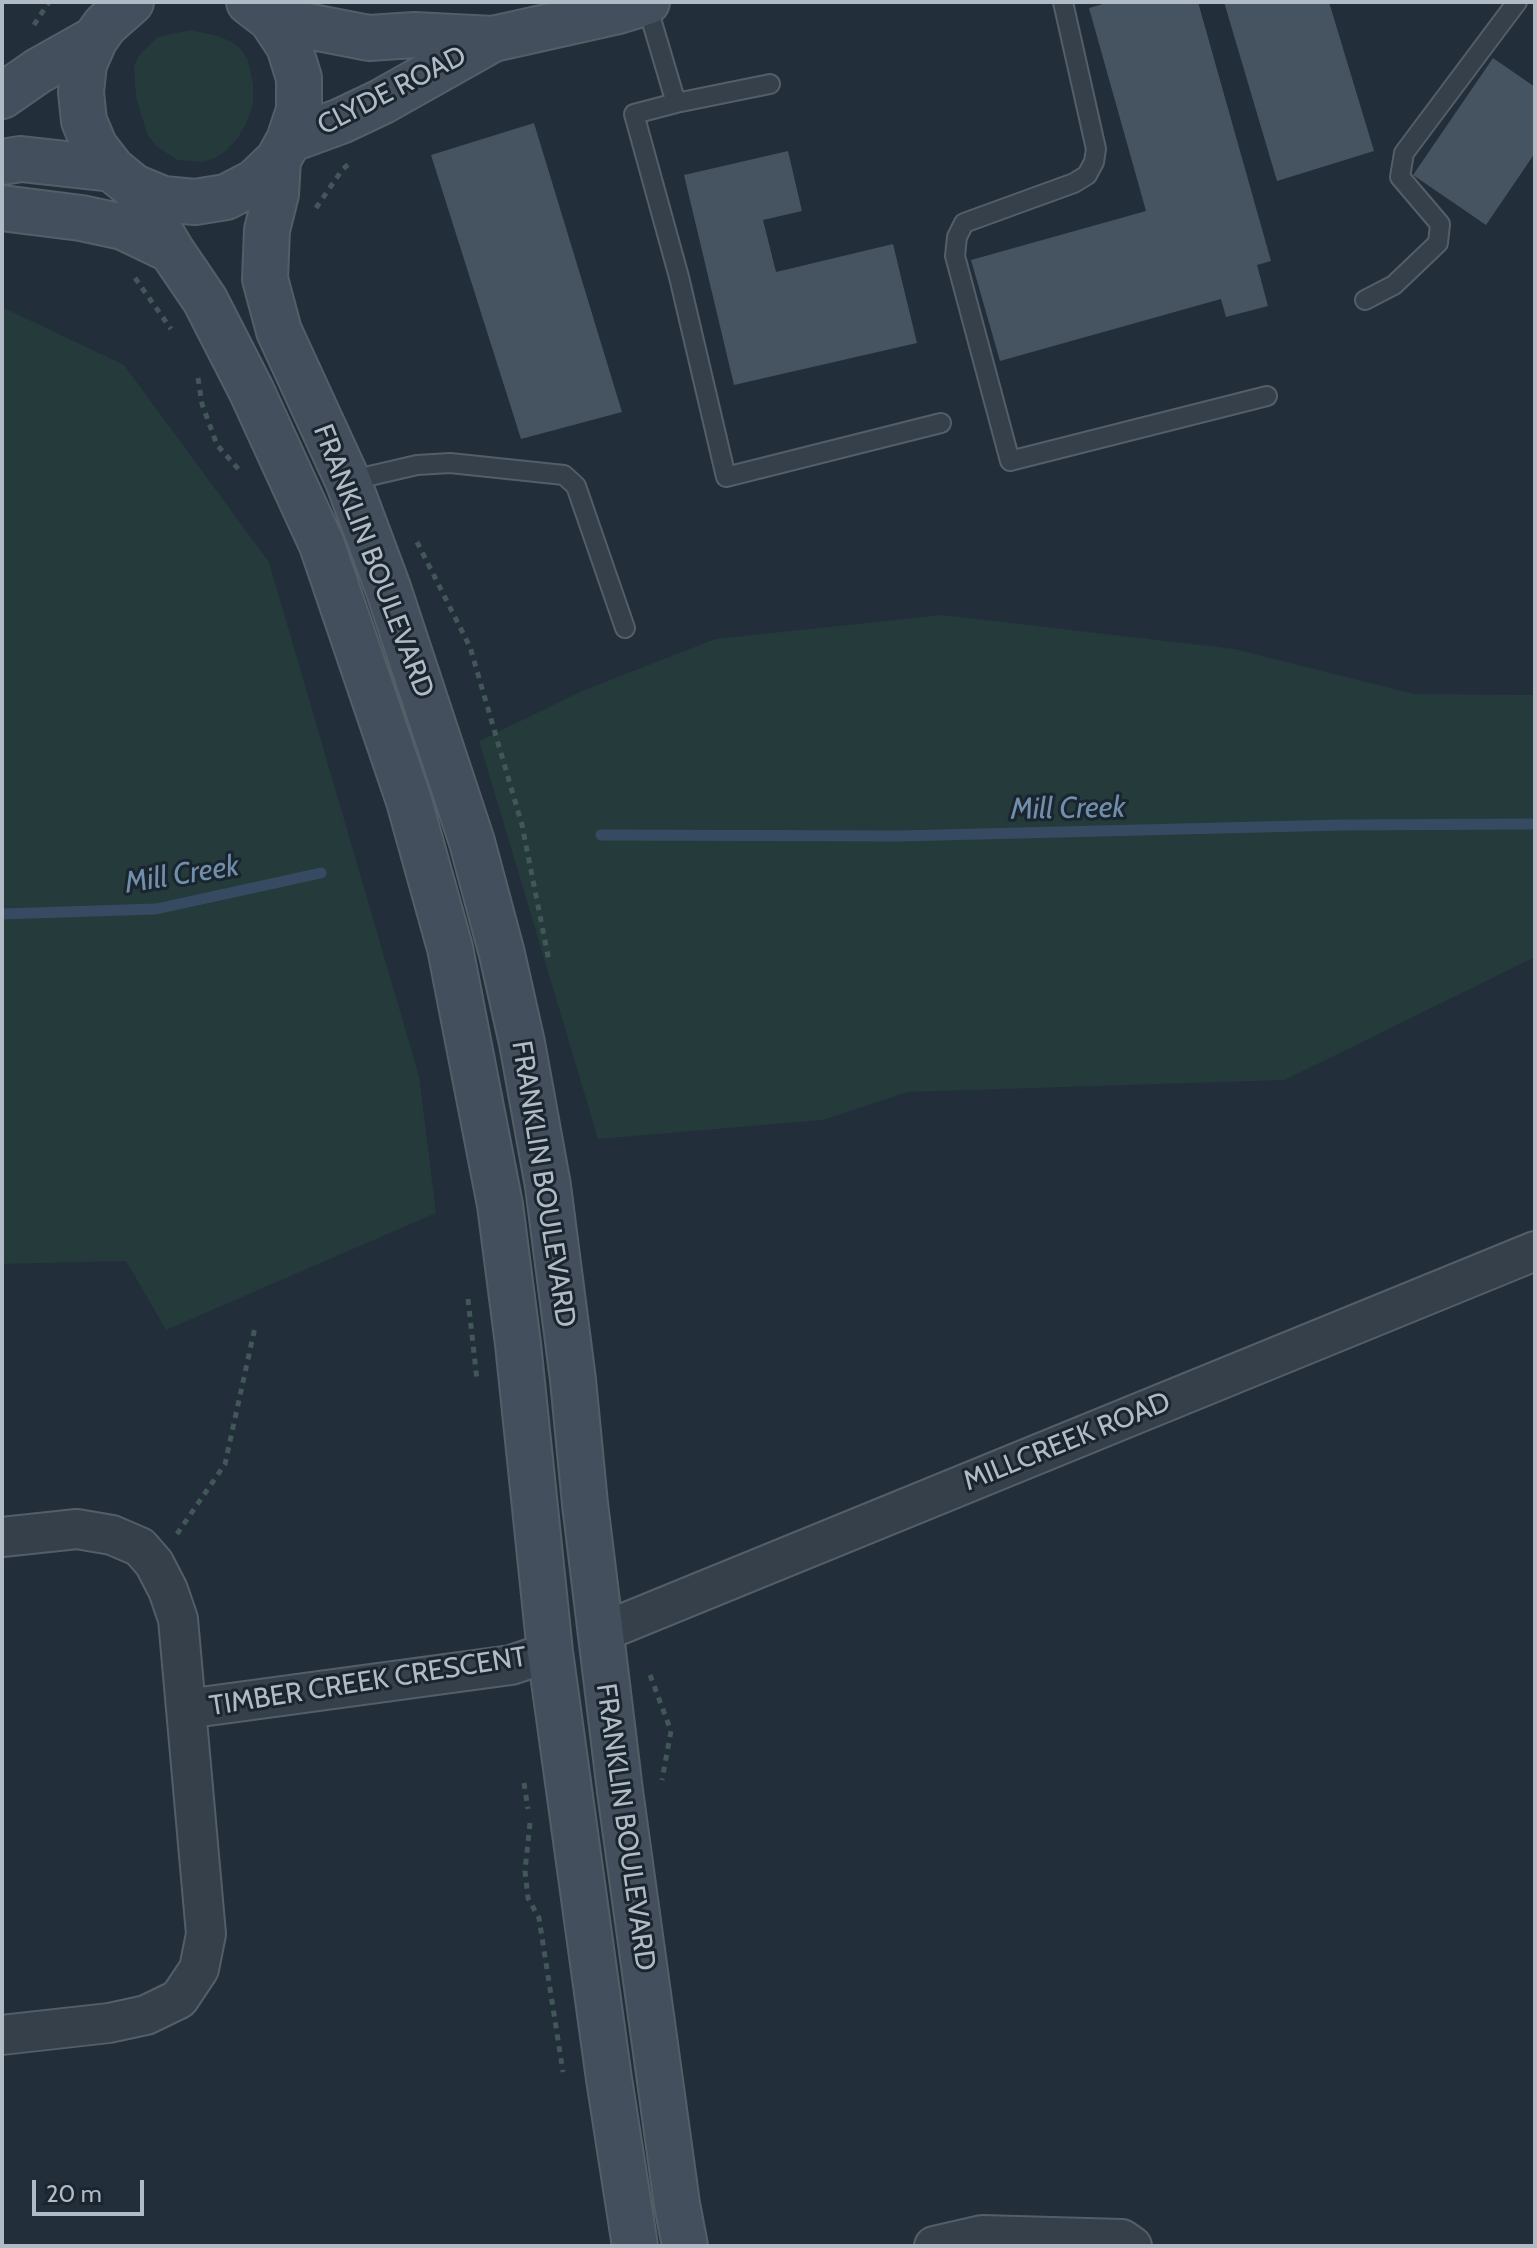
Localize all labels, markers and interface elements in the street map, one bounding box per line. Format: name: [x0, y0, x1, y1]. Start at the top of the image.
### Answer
street label: CLYDE ROAD: [312, 39, 472, 143]
street label: FRANKLIN BOULEVARD: [305, 420, 441, 702]
water label: Mill Creek: [1010, 790, 1126, 828]
water label: Mill Creek: [122, 848, 242, 902]
street label: FRANKLIN BOULEVARD: [504, 1038, 582, 1330]
street label: MILLCREEK ROAD: [959, 1385, 1175, 1499]
street label: TIMBER CREEK CRESCENT: [207, 1640, 529, 1724]
street label: FRANKLIN BOULEVARD: [588, 1681, 662, 1973]
scale bar: [36, 2164, 148, 2214]
text: 20 m: [46, 2179, 102, 2208]

